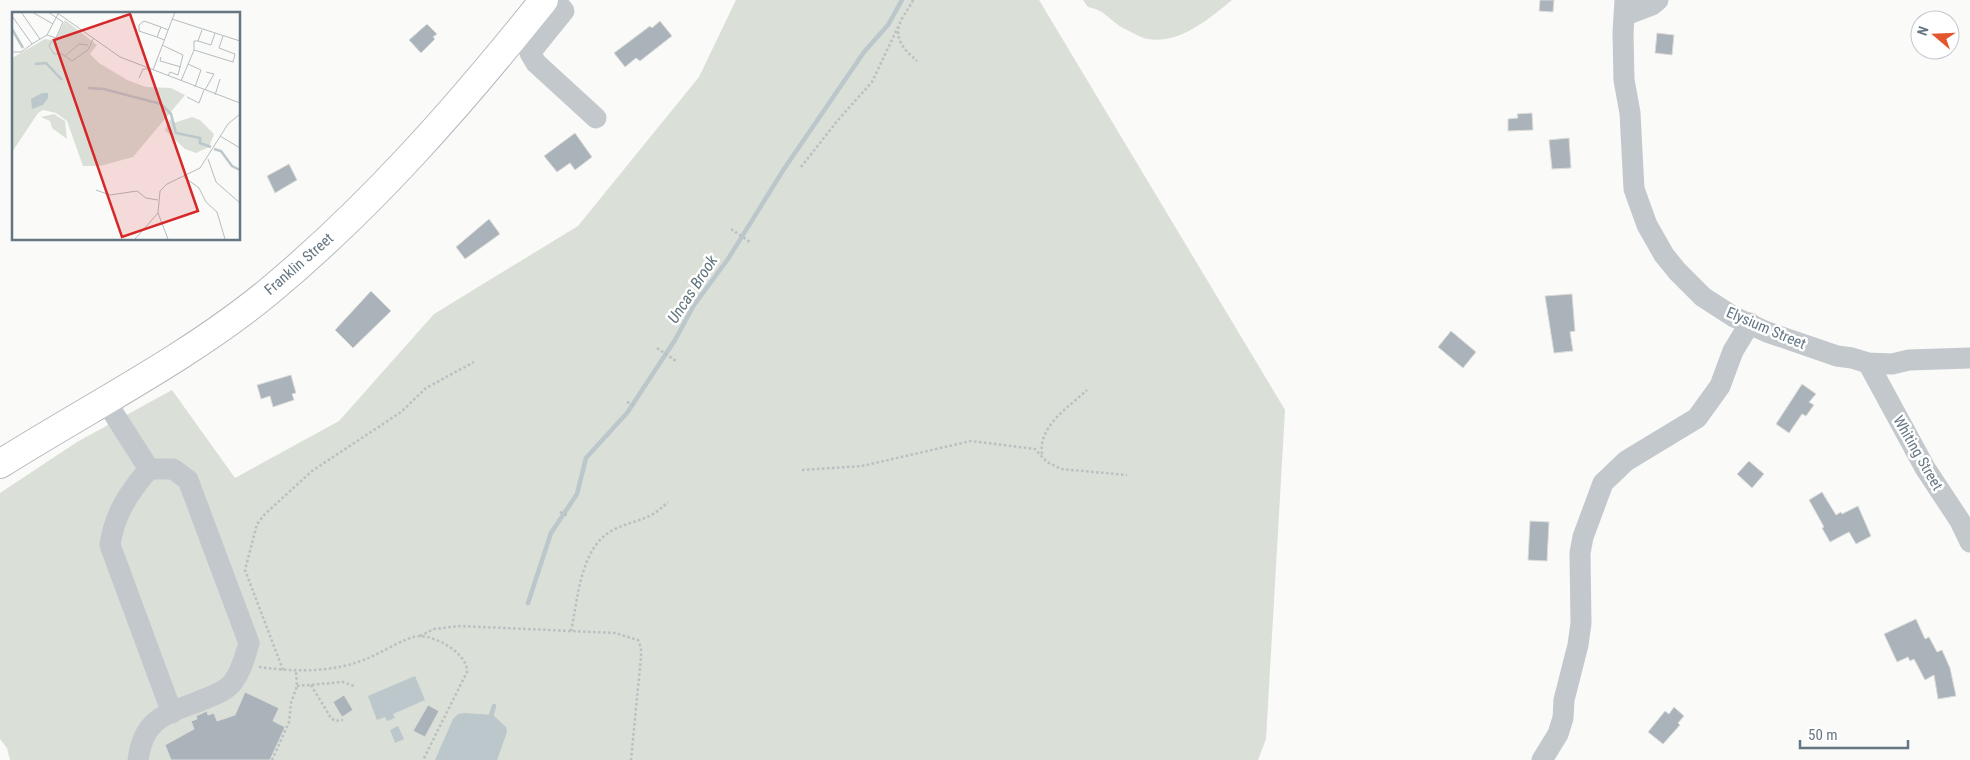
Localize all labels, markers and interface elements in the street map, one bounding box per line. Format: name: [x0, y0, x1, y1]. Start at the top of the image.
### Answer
north arrow: [1910, 10, 1960, 60]
inset map: [12, 12, 240, 240]
text: N: [1914, 24, 1932, 37]
street label: Franklin Street: [261, 229, 337, 299]
water label: Uncas Brook: [663, 251, 722, 327]
street label: Elysium Street: [1724, 303, 1808, 353]
street label: Whiting Street: [1889, 412, 1947, 494]
scale bar: [1800, 718, 1908, 750]
text: 50 m: [1808, 726, 1838, 744]

